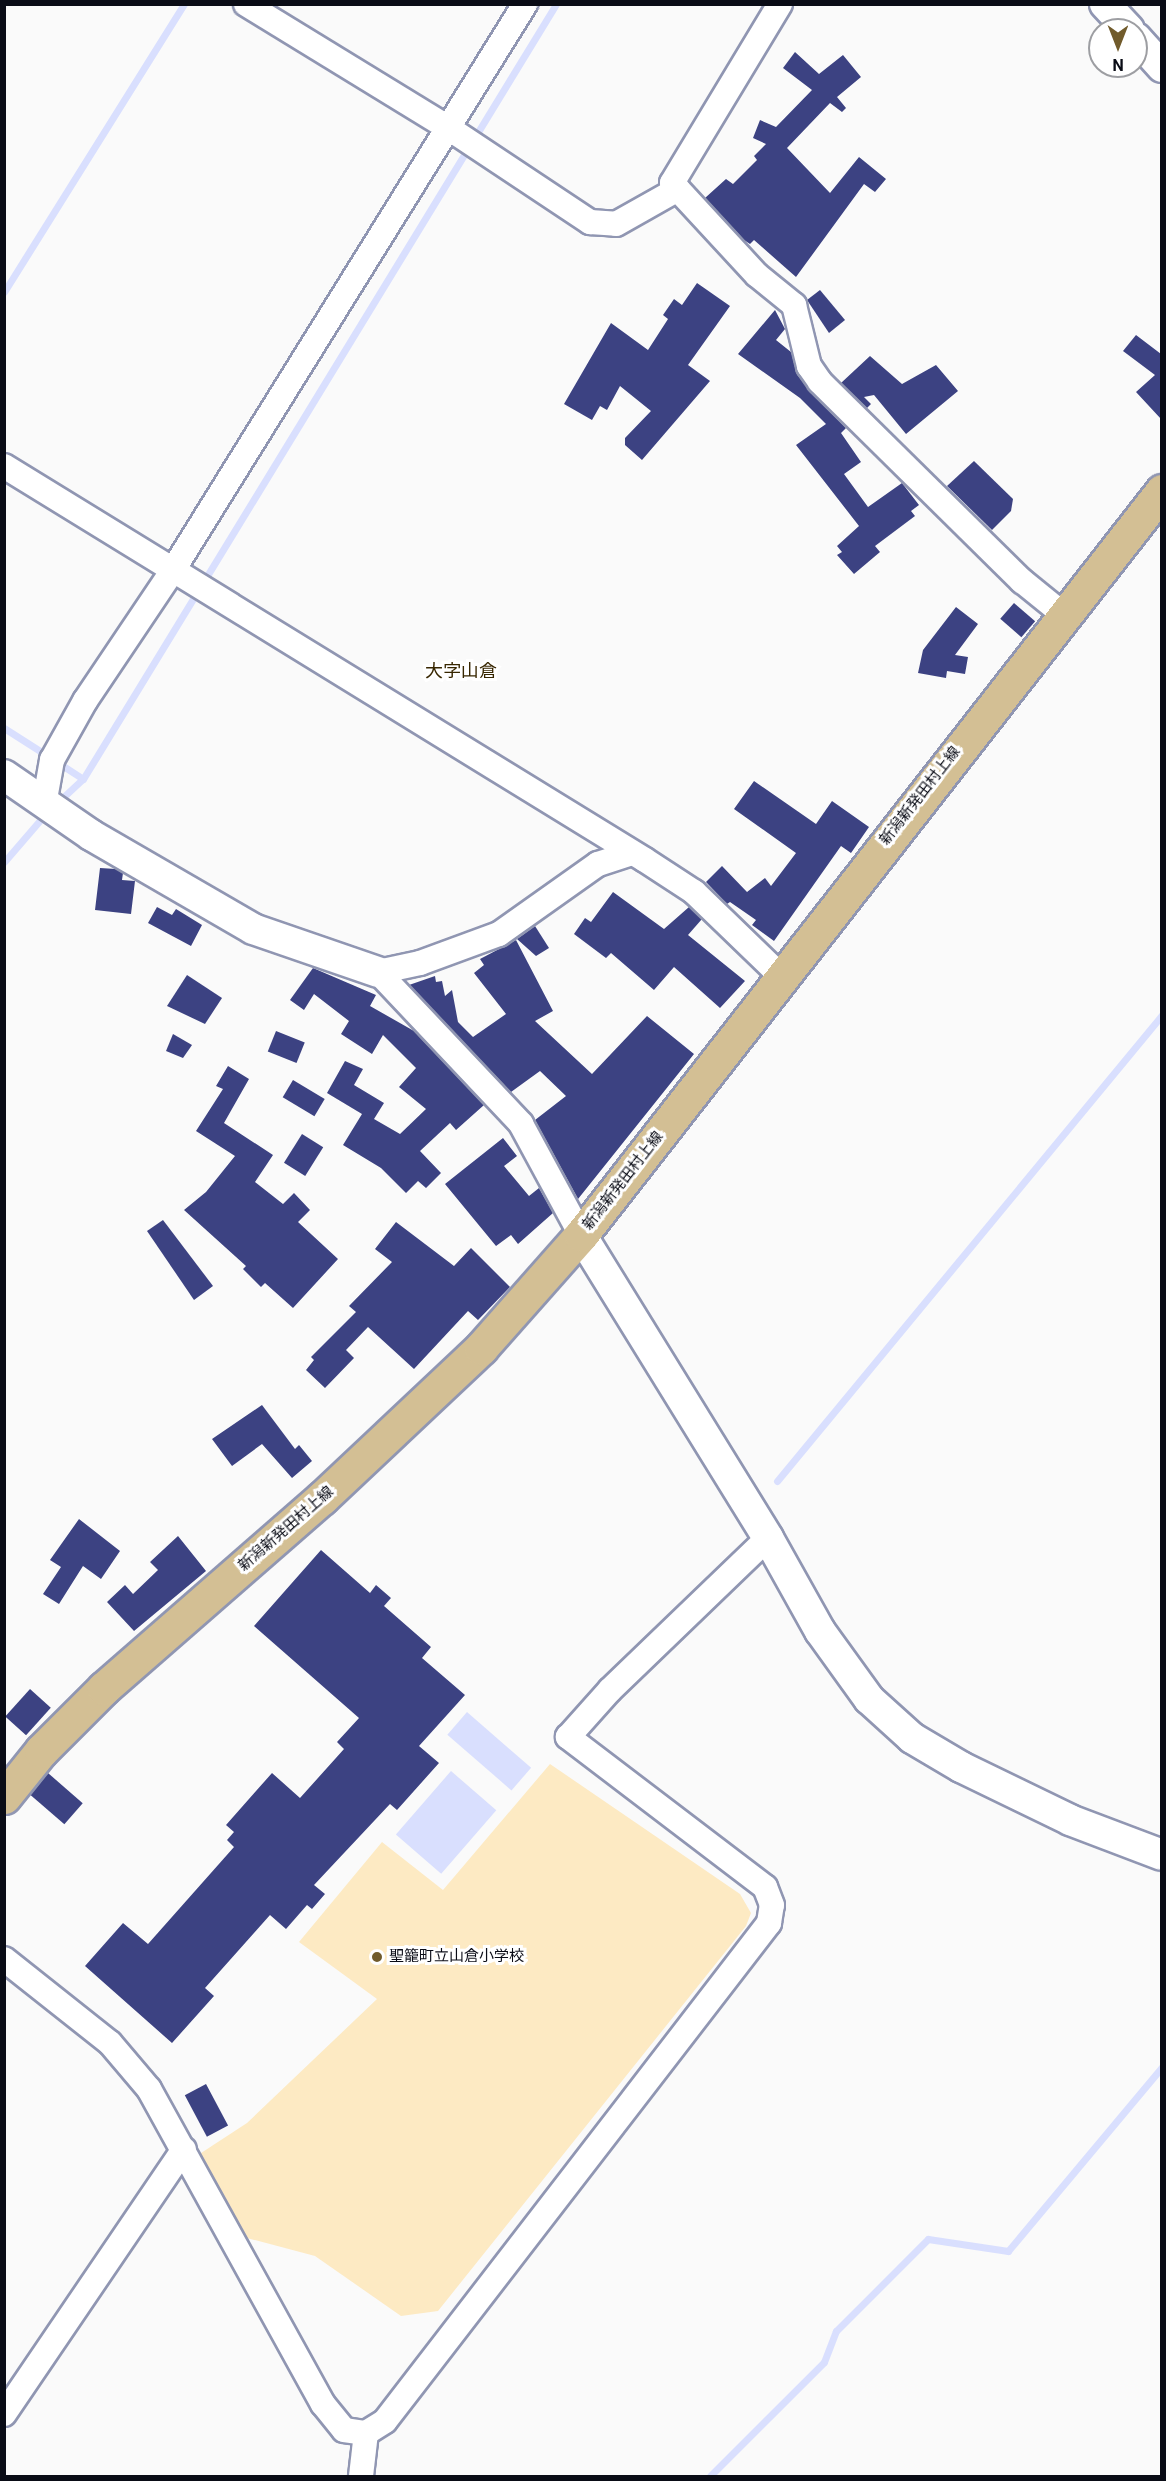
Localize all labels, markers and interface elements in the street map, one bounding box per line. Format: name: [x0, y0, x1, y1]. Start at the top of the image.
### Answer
north arrow: [1088, 18, 1148, 78]
text: N: [1112, 55, 1124, 74]
district label: 大字山倉: [425, 660, 497, 682]
street label: 新潟新発田村上線: [876, 743, 964, 849]
street label: 新潟新発田村上線: [579, 1128, 667, 1234]
street label: 新潟新発田村上線: [235, 1483, 337, 1575]
place label: 聖籠町立山倉小学校: [389, 1948, 524, 1966]
marker: 聖籠町立山倉小学校: [370, 1950, 384, 1964]

